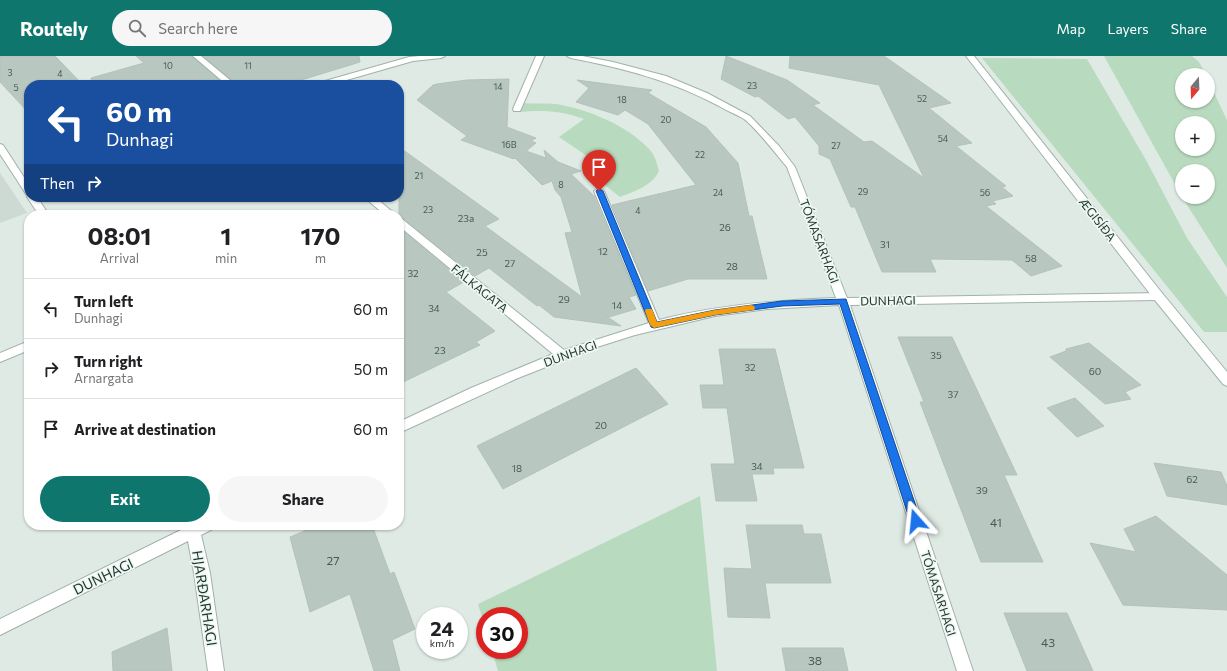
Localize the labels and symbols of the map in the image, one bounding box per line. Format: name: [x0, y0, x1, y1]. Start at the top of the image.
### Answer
house number: 10: [163, 60, 173, 71]
house number: 11: [244, 60, 252, 71]
house number: 3: [7, 67, 13, 78]
house number: 4: [57, 68, 63, 79]
north arrow: [1175, 68, 1215, 108]
house number: 23: [747, 80, 757, 91]
house number: 14: [493, 81, 503, 92]
house number: 5: [13, 82, 19, 93]
house number: 52: [917, 93, 927, 104]
house number: 18: [617, 94, 627, 105]
house number: 20: [661, 114, 672, 125]
house number: 54: [938, 133, 949, 144]
house number: 16B: [501, 139, 517, 150]
house number: 27: [831, 140, 841, 151]
house number: 22: [695, 149, 705, 160]
pin: [582, 150, 616, 191]
house number: 21: [415, 170, 423, 181]
house number: 8: [558, 179, 564, 190]
house number: 29: [858, 186, 868, 197]
house number: 24: [713, 187, 724, 198]
house number: 56: [980, 187, 990, 198]
street label: ÆGISÍÐA: [1077, 195, 1119, 243]
street label: TÓMASARHAGI: [798, 197, 842, 285]
house number: 23: [423, 204, 433, 215]
house number: 4: [635, 205, 641, 216]
house number: 23a: [458, 212, 474, 224]
house number: 26: [719, 221, 731, 233]
house number: 31: [880, 238, 890, 250]
house number: 12: [598, 245, 608, 257]
house number: 25: [476, 246, 488, 258]
house number: 58: [1025, 252, 1037, 264]
house number: 27: [505, 257, 515, 269]
house number: 28: [726, 260, 738, 272]
street label: FÁLKAGATA: [449, 261, 511, 315]
house number: 32: [407, 267, 419, 279]
house number: 29: [558, 293, 570, 305]
street label: DUNHAGI: [860, 293, 916, 307]
house number: 14: [612, 299, 622, 311]
house number: 34: [428, 302, 440, 314]
street label: DUNHAGI: [541, 337, 599, 369]
house number: 23: [434, 344, 446, 356]
house number: 35: [930, 349, 942, 361]
house number: 32: [744, 361, 756, 373]
house number: 60: [1089, 365, 1101, 377]
house number: 37: [948, 388, 958, 400]
house number: 20: [595, 419, 607, 431]
house number: 34: [751, 460, 763, 472]
house number: 18: [512, 462, 522, 474]
house number: 62: [1186, 473, 1198, 485]
house number: 39: [976, 484, 988, 496]
position arrow: [895, 500, 937, 542]
house number: 41: [990, 515, 1002, 529]
street label: TÓMASARHAGI: [919, 548, 959, 638]
street label: HJARÐARHAGI: [189, 549, 221, 647]
house number: 27: [327, 553, 339, 567]
street label: DUNHAGI: [70, 554, 136, 598]
speed limit sign: 30: [476, 607, 528, 659]
house number: 43: [1041, 635, 1055, 649]
house number: 38: [808, 653, 822, 667]

